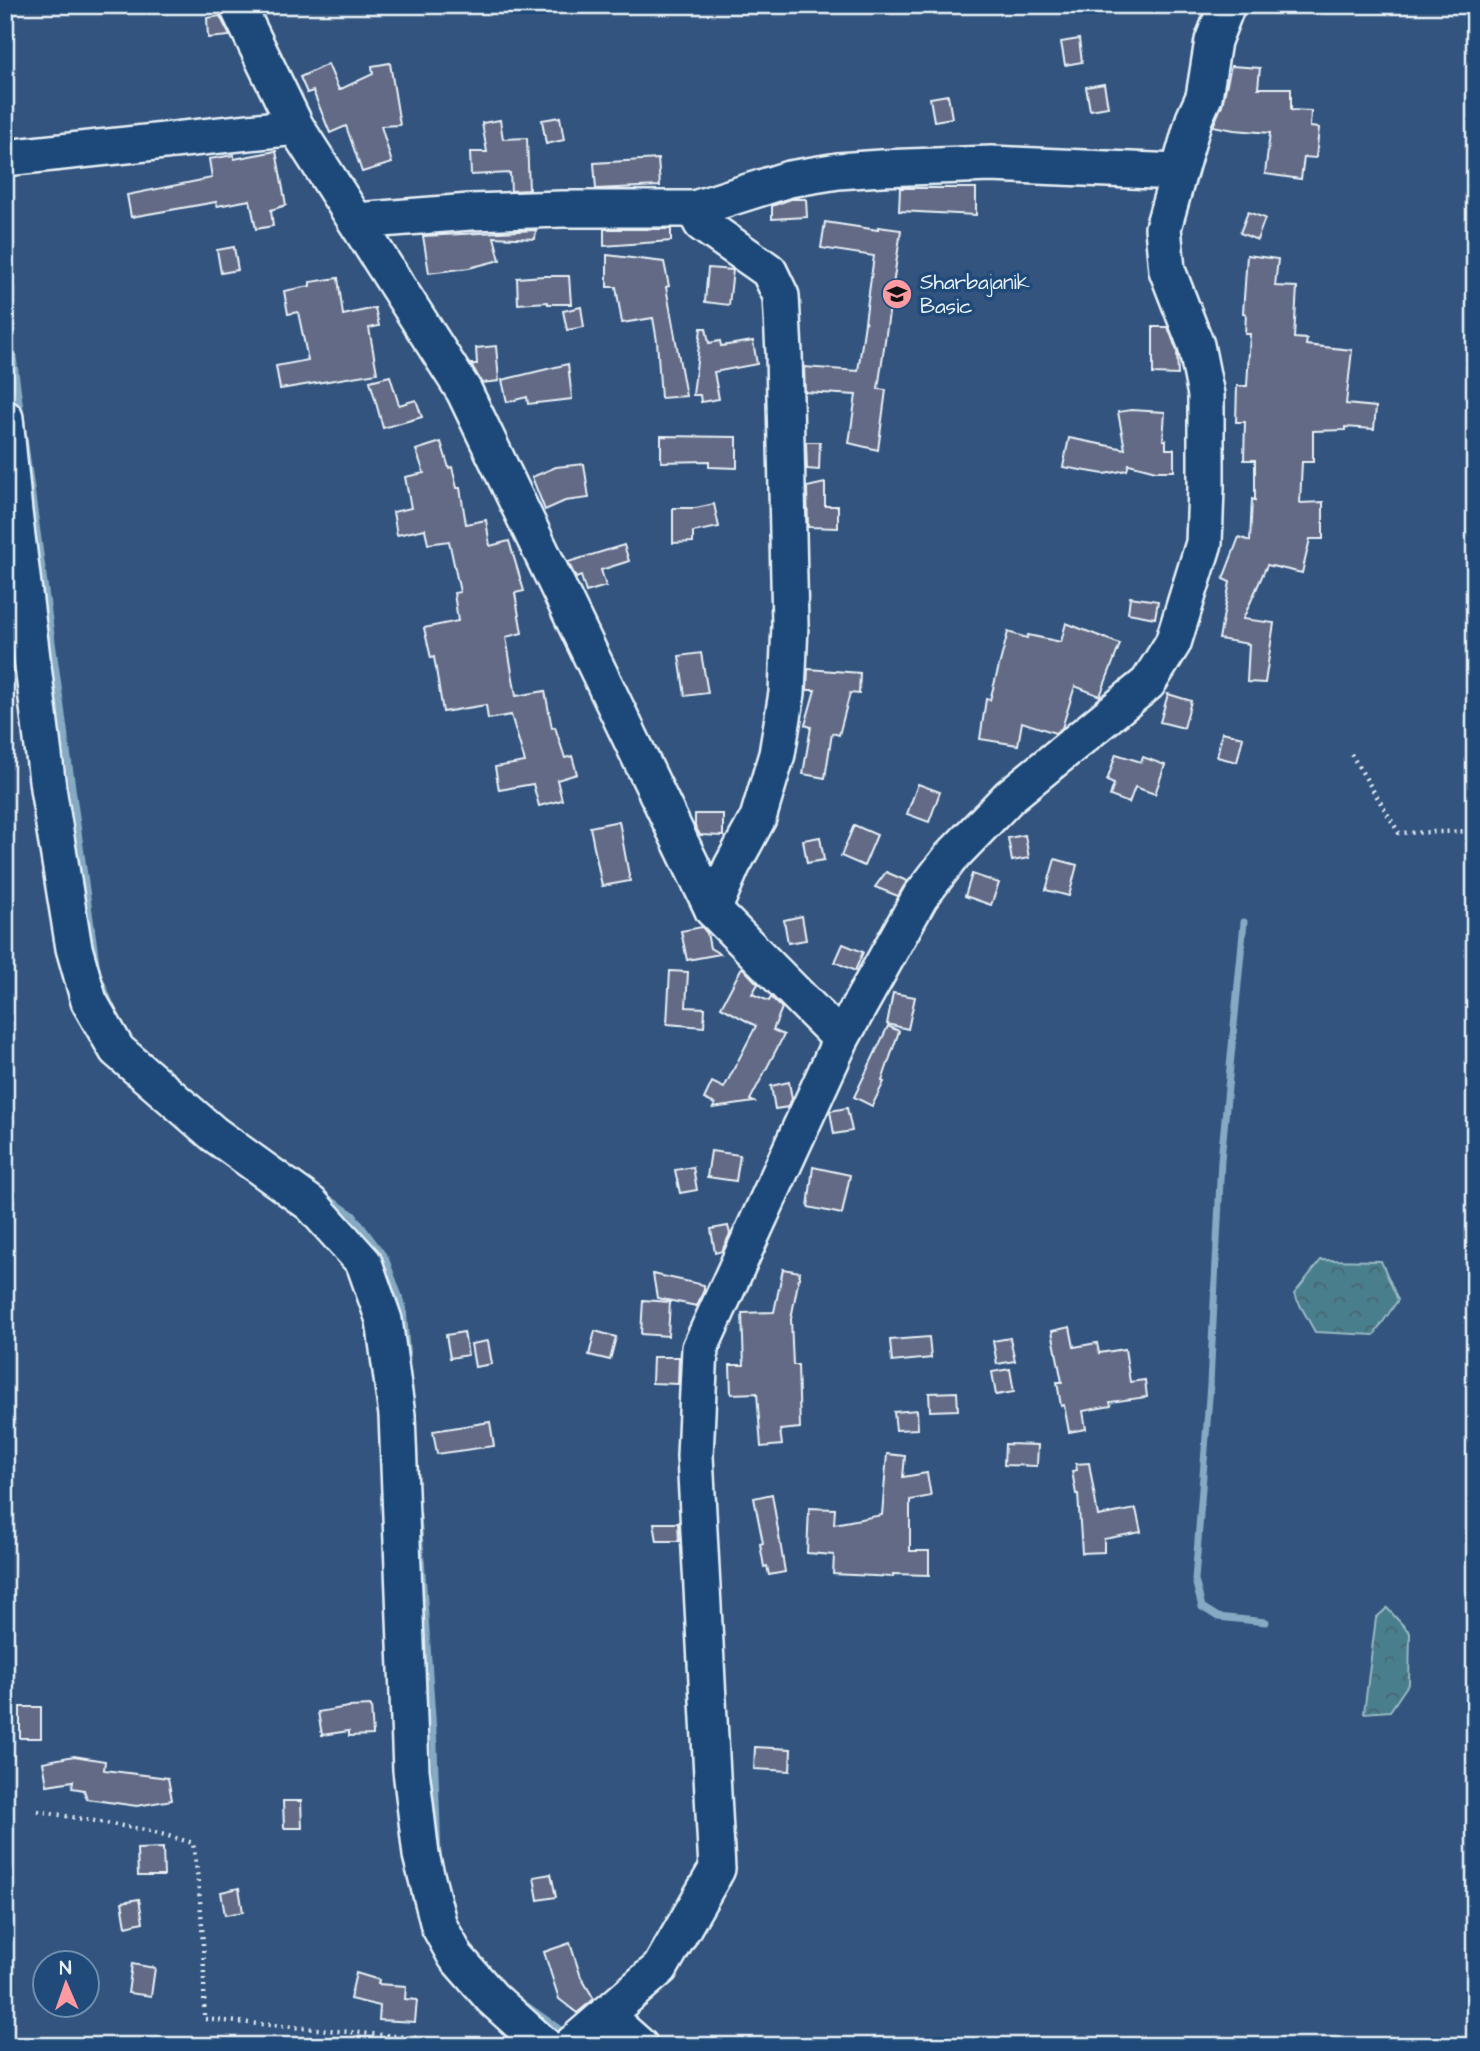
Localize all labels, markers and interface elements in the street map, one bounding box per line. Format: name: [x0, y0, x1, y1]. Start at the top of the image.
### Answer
place label: Sharbajanik Basic: [920, 268, 1030, 321]
school or university icon: Sharbajanik Basic: [880, 277, 914, 311]
north arrow: [32, 1950, 102, 2020]
text: N: [59, 1955, 72, 1982]

